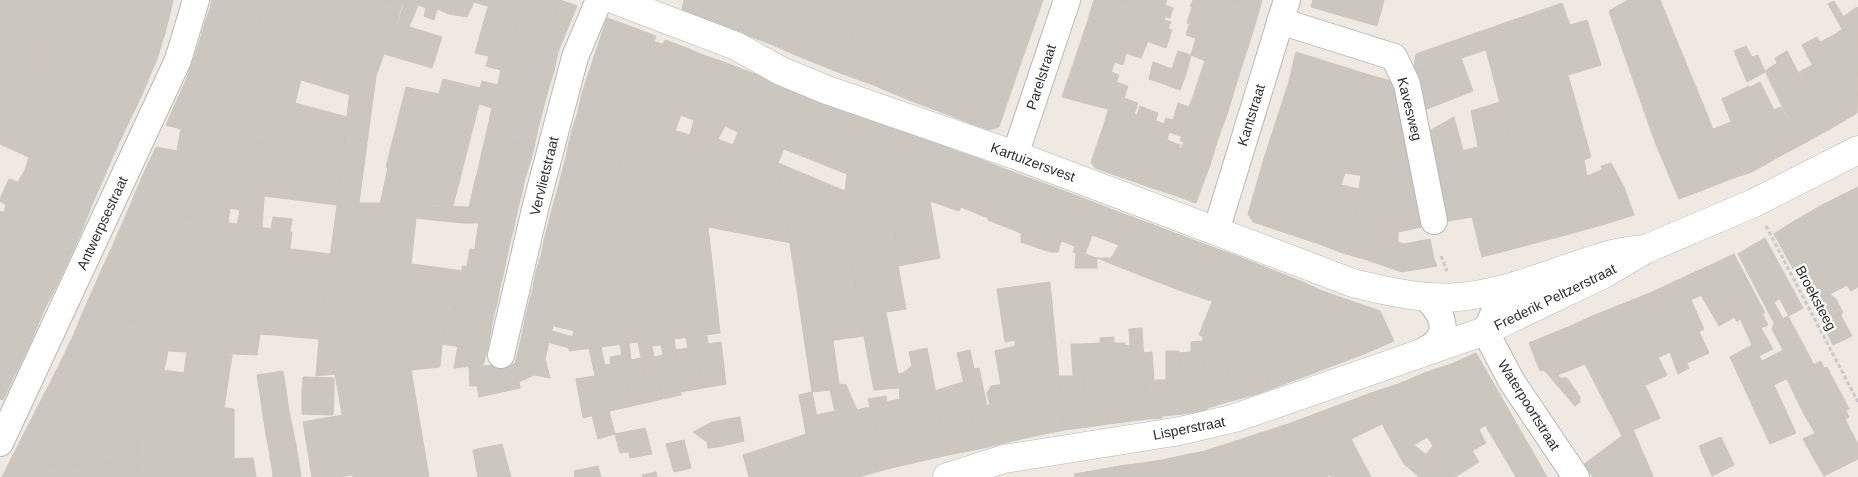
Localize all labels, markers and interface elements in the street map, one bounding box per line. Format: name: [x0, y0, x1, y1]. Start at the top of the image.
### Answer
street label: Parelstraat: [1023, 42, 1059, 112]
street label: Kavesweg: [1394, 76, 1426, 142]
street label: Kantstraat: [1234, 82, 1268, 148]
street label: Vervlietstraat: [526, 135, 562, 217]
street label: Kartuizersvest: [989, 139, 1078, 185]
street label: Antwerpsestraat: [73, 174, 131, 272]
street label: Frederik Peltzerstraat: [1491, 260, 1619, 334]
street label: Broeksteeg: [1792, 263, 1840, 333]
street label: Waterpoortstraat: [1495, 357, 1563, 453]
street label: Lisperstraat: [1152, 413, 1227, 443]

